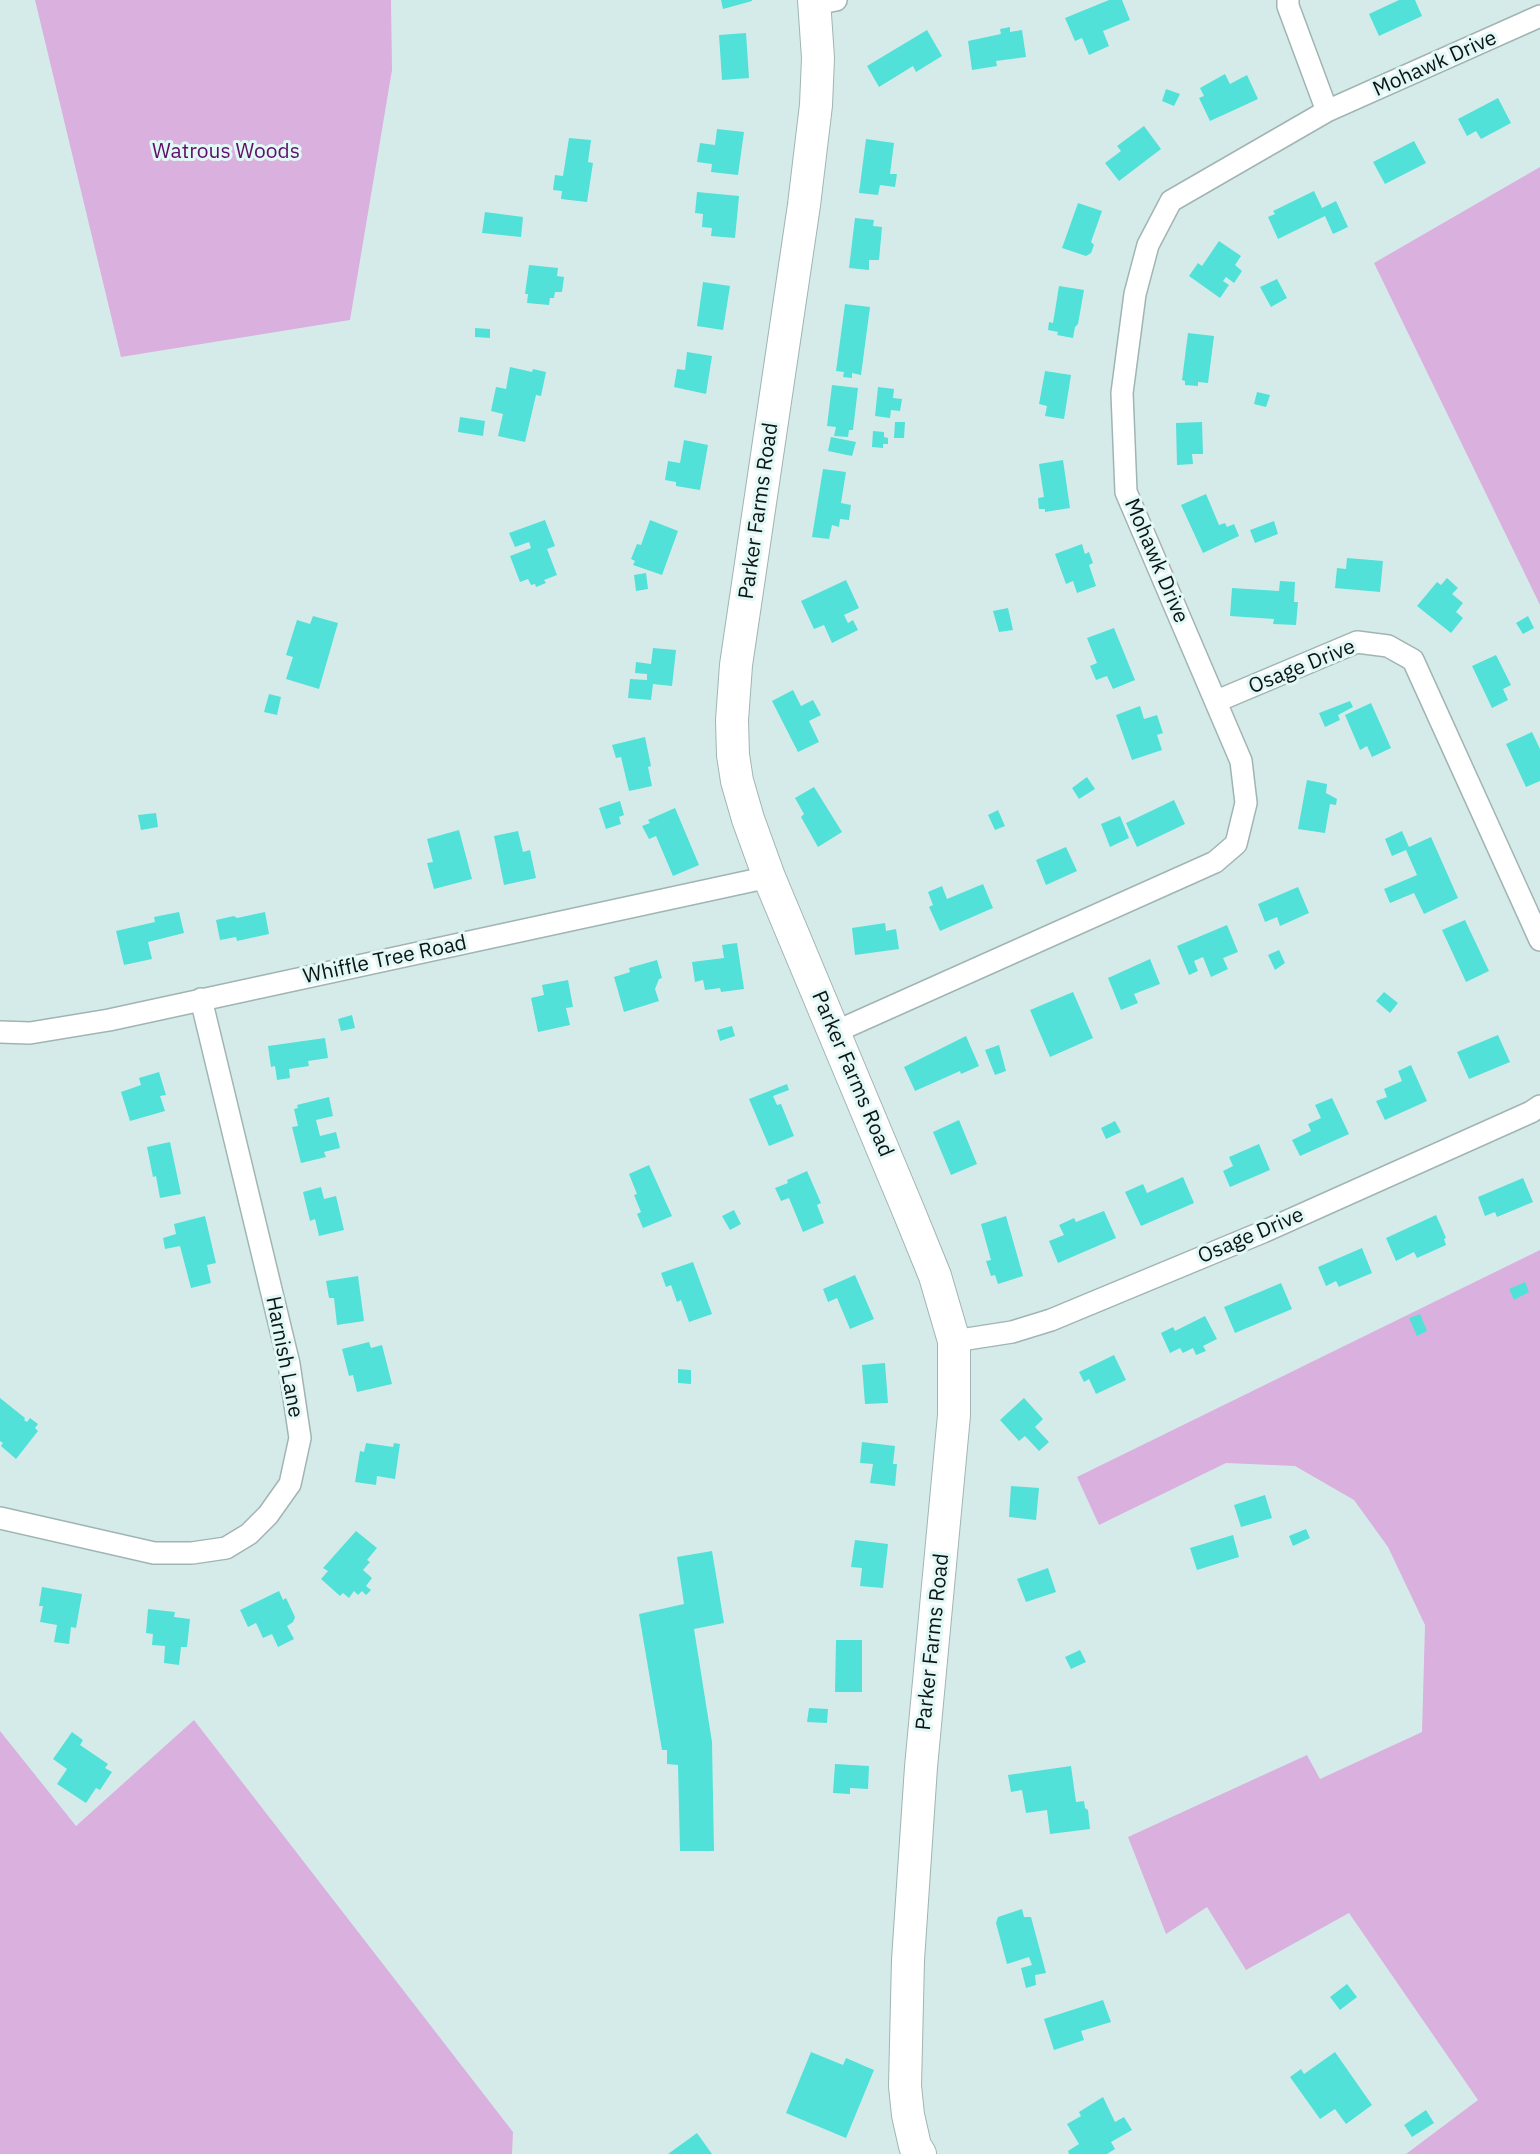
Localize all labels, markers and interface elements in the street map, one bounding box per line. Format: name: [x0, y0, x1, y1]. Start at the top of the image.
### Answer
street label: Mohawk Drive: [1369, 25, 1501, 103]
park label: Watrous Woods: [152, 139, 300, 165]
street label: Parker Farms Road: [734, 421, 784, 601]
street label: Mohawk Drive: [1118, 495, 1194, 627]
street label: Osage Drive: [1245, 634, 1359, 700]
street label: Whiffle Tree Road: [301, 930, 469, 990]
street label: Parker Farms Road: [806, 987, 898, 1161]
street label: Osage Drive: [1194, 1202, 1308, 1270]
street label: Harnish Lane: [260, 1294, 308, 1420]
street label: Parker Farms Road: [911, 1552, 955, 1732]

